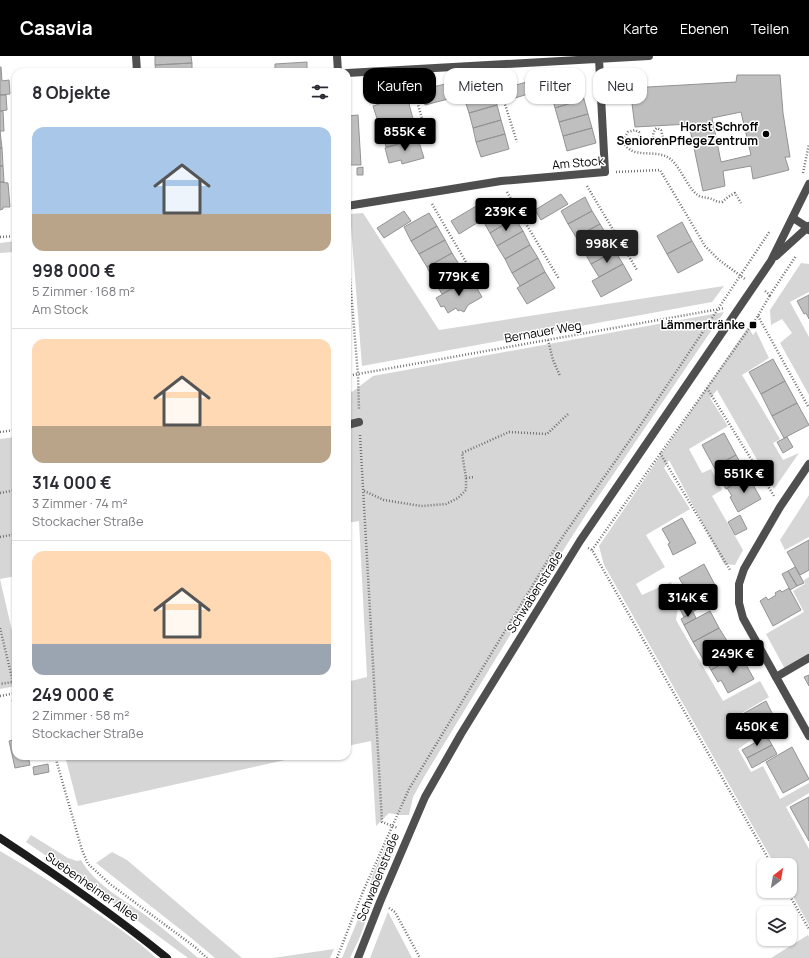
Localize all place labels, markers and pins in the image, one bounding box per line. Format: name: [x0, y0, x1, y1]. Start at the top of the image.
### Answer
pin: 855K €: [372, 118, 438, 152]
place label: Horst Schroff SeniorenPflegeZentrum: [617, 118, 758, 149]
marker: Horst Schroff SeniorenPflegeZentrum: [761, 129, 771, 139]
pin: 239K €: [473, 198, 539, 232]
pin: 998K €: [574, 230, 640, 264]
pin: 779K €: [426, 263, 492, 297]
place label: Lämmertränke: [660, 316, 745, 333]
marker: Lämmertränke: [748, 320, 758, 330]
pin: 551K €: [711, 460, 777, 494]
pin: 314K €: [655, 584, 721, 618]
pin: 249K €: [700, 640, 766, 674]
pin: 450K €: [724, 713, 790, 747]

